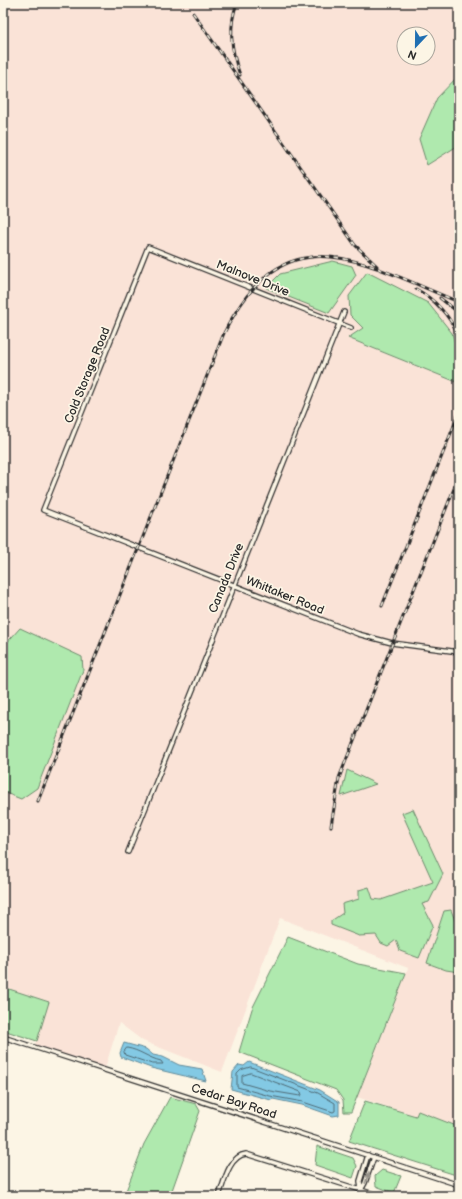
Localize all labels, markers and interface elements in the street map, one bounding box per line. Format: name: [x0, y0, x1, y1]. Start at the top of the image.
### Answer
north arrow: [396, 26, 436, 66]
text: N: [406, 47, 419, 62]
street label: Malnove Drive: [214, 257, 292, 300]
street label: Cold Storage Road: [61, 325, 114, 425]
street label: Canada Drive: [206, 541, 247, 615]
street label: Whittaker Road: [243, 573, 326, 618]
street label: Cedar Bay Road: [189, 1081, 279, 1122]
one-way arrow: [365, 1171, 371, 1183]

